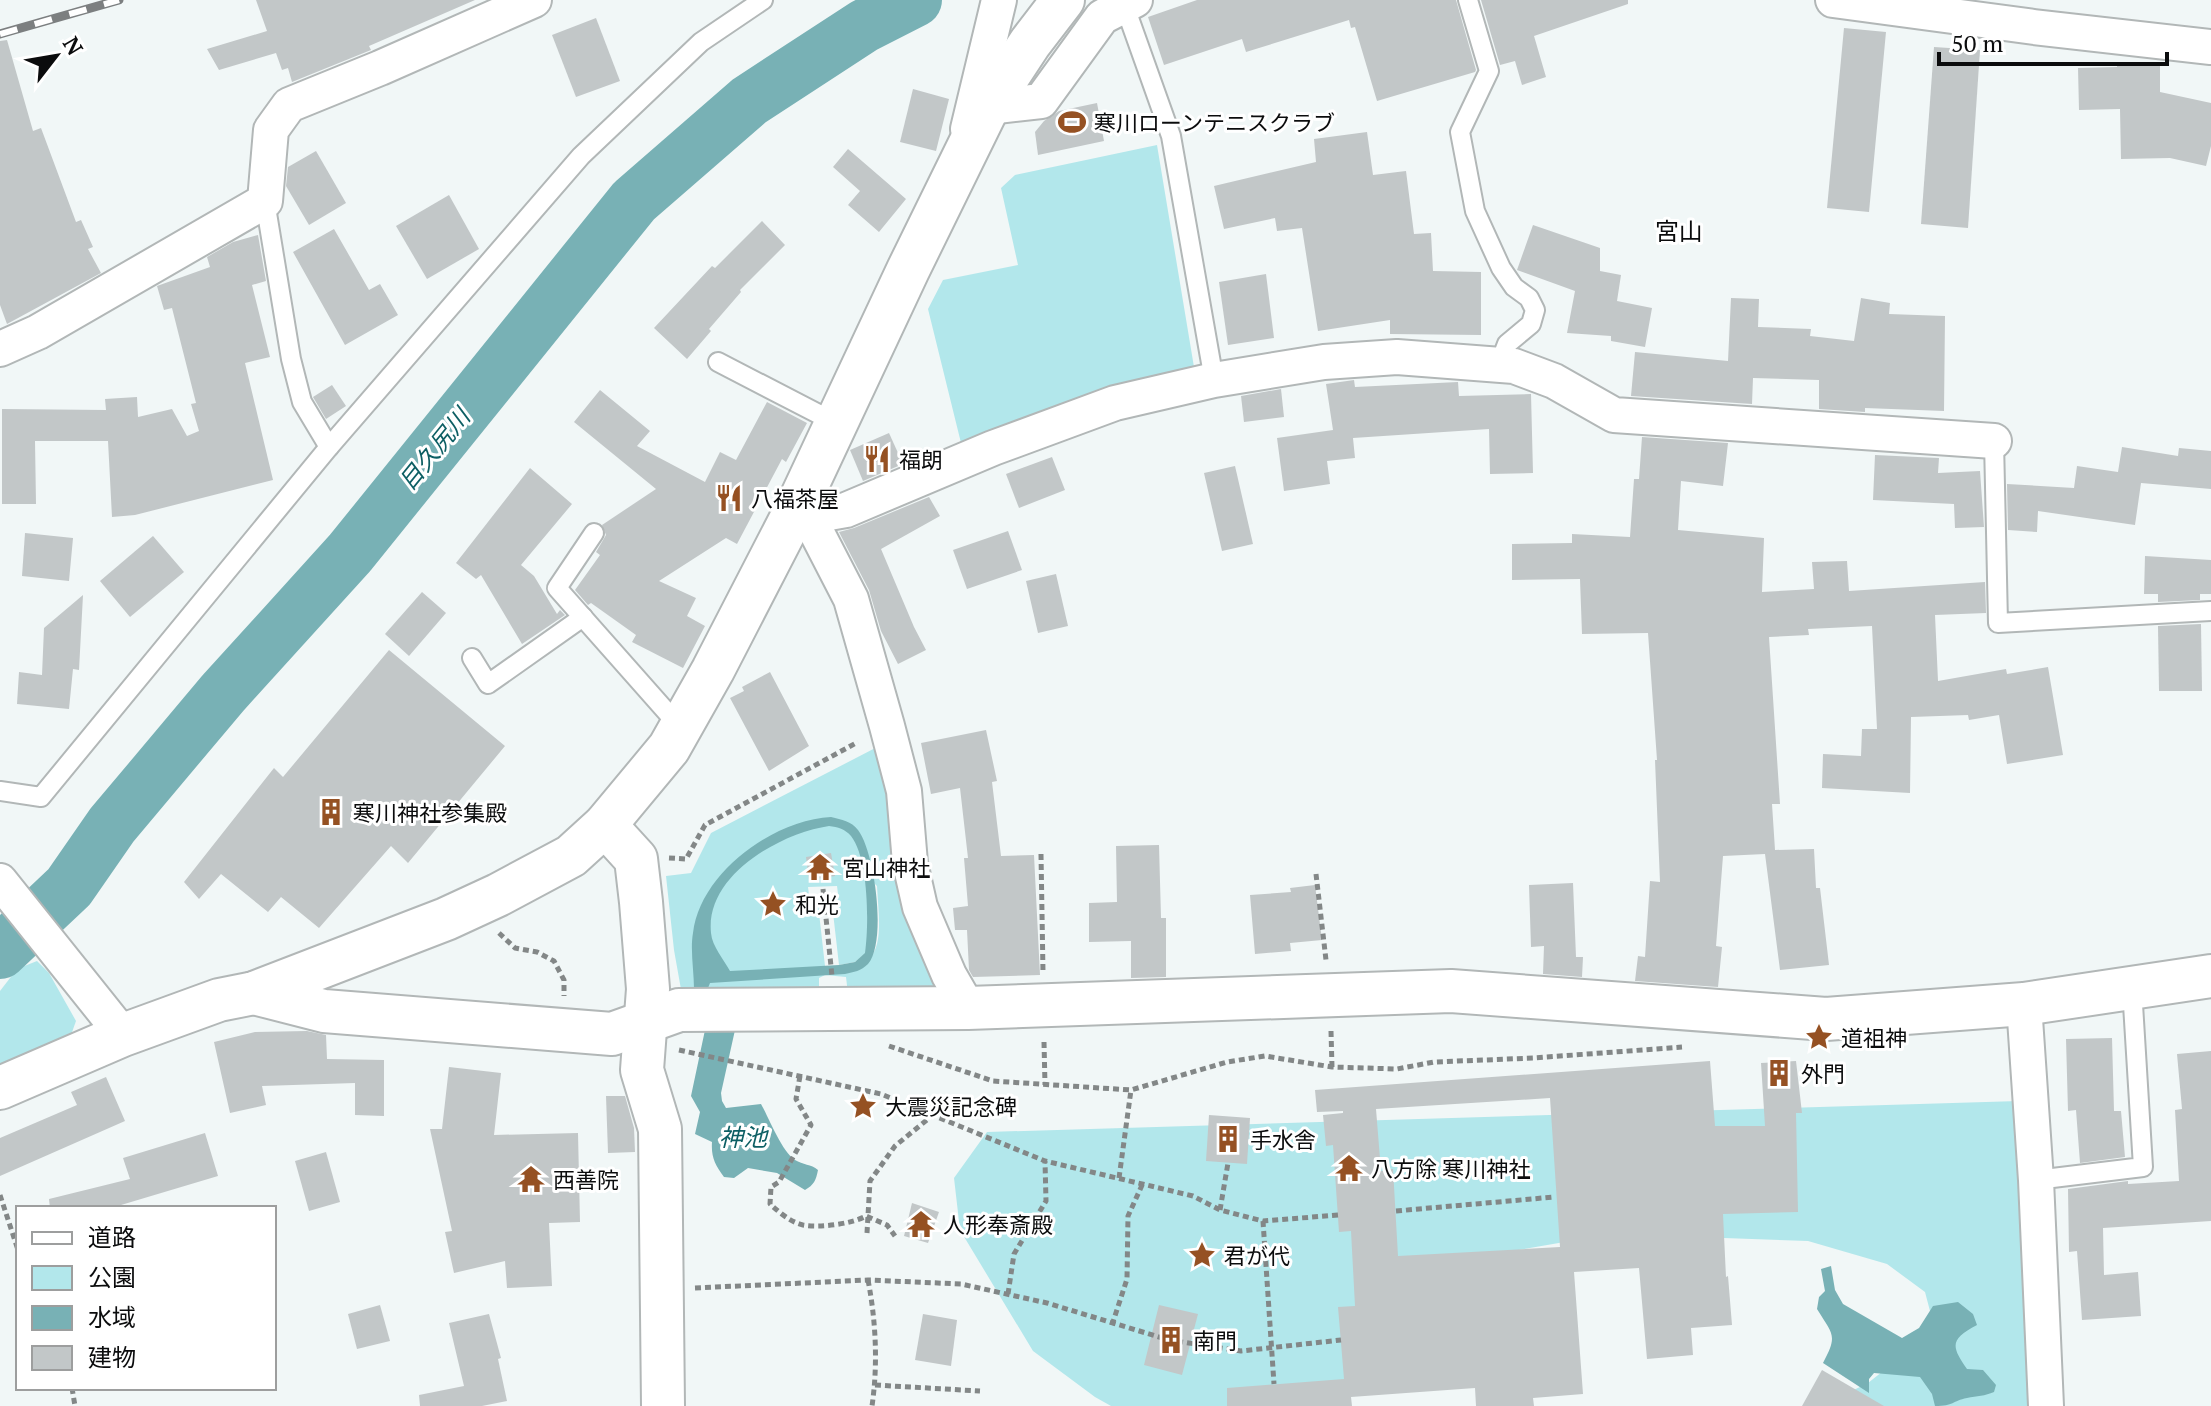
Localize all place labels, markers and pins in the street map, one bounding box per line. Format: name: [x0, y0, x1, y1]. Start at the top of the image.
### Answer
sports icon: 寒川ローンテニスクラブ: [1057, 107, 1087, 137]
place label: 寒川ローンテニスクラブ: [1094, 108, 1335, 137]
restaurant icon: 福朗: [862, 444, 892, 474]
place label: 福朗: [899, 445, 943, 474]
restaurant icon: 八福茶屋: [714, 483, 744, 513]
place label: 八福茶屋: [751, 484, 839, 513]
building icon: 寒川神社参集殿: [316, 797, 346, 827]
place label: 寒川神社参集殿: [353, 798, 507, 827]
temple icon: 宮山神社: [805, 852, 835, 882]
place label: 宮山神社: [842, 853, 930, 882]
place icon: 和光: [758, 889, 788, 919]
place label: 和光: [795, 890, 839, 919]
place icon: 道祖神: [1804, 1022, 1834, 1052]
place label: 道祖神: [1841, 1023, 1907, 1052]
building icon: 外門: [1764, 1058, 1794, 1088]
place label: 外門: [1801, 1059, 1845, 1088]
place icon: 大震災記念碑: [848, 1091, 878, 1121]
place label: 大震災記念碑: [885, 1092, 1017, 1121]
building icon: 手水舎: [1213, 1124, 1243, 1154]
place label: 手水舎: [1250, 1125, 1316, 1154]
temple icon: 八方除 寒川神社: [1334, 1153, 1364, 1183]
place label: 八方除 寒川神社: [1371, 1154, 1530, 1183]
temple icon: 西善院: [516, 1164, 546, 1194]
place label: 西善院: [553, 1165, 619, 1194]
temple icon: 人形奉斎殿: [906, 1209, 936, 1239]
place label: 人形奉斎殿: [943, 1210, 1053, 1239]
place icon: 君が代: [1187, 1240, 1217, 1270]
place label: 君が代: [1224, 1241, 1290, 1270]
building icon: 南門: [1156, 1325, 1186, 1355]
place label: 南門: [1193, 1326, 1237, 1355]

